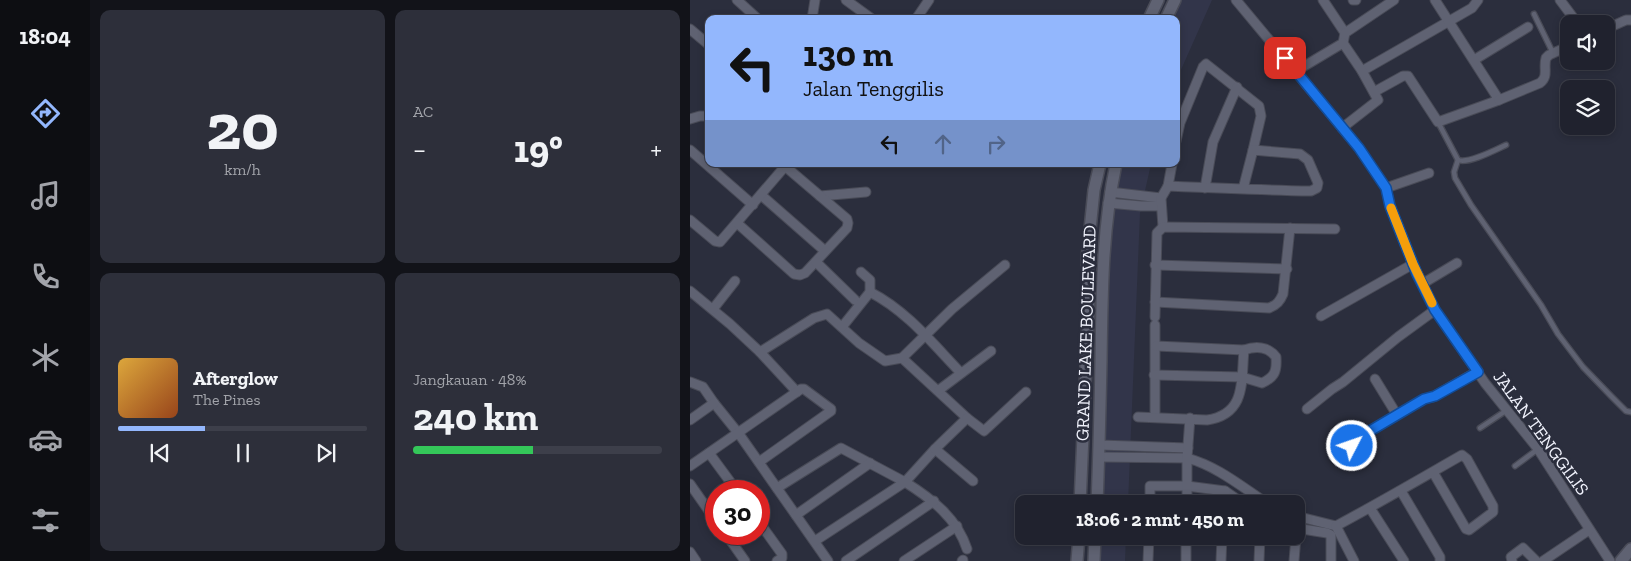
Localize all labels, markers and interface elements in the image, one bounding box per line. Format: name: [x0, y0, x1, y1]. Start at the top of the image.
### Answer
map controls: [1560, 15, 1615, 135]
button: sound: [1560, 15, 1615, 70]
text: 18:04: [19, 23, 71, 50]
text: 130 m: [803, 33, 893, 75]
icon: left: [720, 35, 785, 100]
pin: [1264, 37, 1306, 79]
icon: arrive: [1271, 44, 1299, 72]
text: Jalan Tenggilis: [803, 75, 944, 102]
button: layers: [1560, 80, 1615, 135]
text: 20: [206, 88, 279, 166]
icon: directions: [28, 96, 63, 131]
text: AC: [413, 102, 433, 121]
text: 19°: [514, 126, 563, 172]
icon: left: [876, 130, 904, 158]
icon: ahead: [929, 130, 957, 158]
icon: right: [982, 130, 1010, 158]
text: −: [413, 133, 426, 166]
text: +: [650, 133, 662, 166]
text: km/h: [224, 160, 261, 179]
icon: music: [28, 178, 63, 213]
street label: GRAND LAKE BOULEVARD: [1071, 225, 1101, 441]
icon: phone: [28, 259, 63, 294]
icon: climate: [28, 340, 63, 375]
street label: JALAN TENGGILIS: [1488, 366, 1594, 500]
text: Afterglow: [193, 367, 278, 390]
text: Jangkauan · 48%: [413, 370, 526, 389]
text: The Pines: [193, 390, 260, 409]
text: 240 km: [413, 394, 538, 440]
position arrow: [1325, 419, 1377, 471]
icon: car: [28, 422, 63, 457]
icon: previous: [146, 439, 174, 467]
icon: pause: [229, 439, 257, 467]
icon: next: [312, 439, 340, 467]
speed limit sign: 30: [705, 480, 770, 545]
icon: filters: [28, 503, 63, 538]
text: 18:06 · 2 mnt · 450 m: [1076, 508, 1244, 531]

